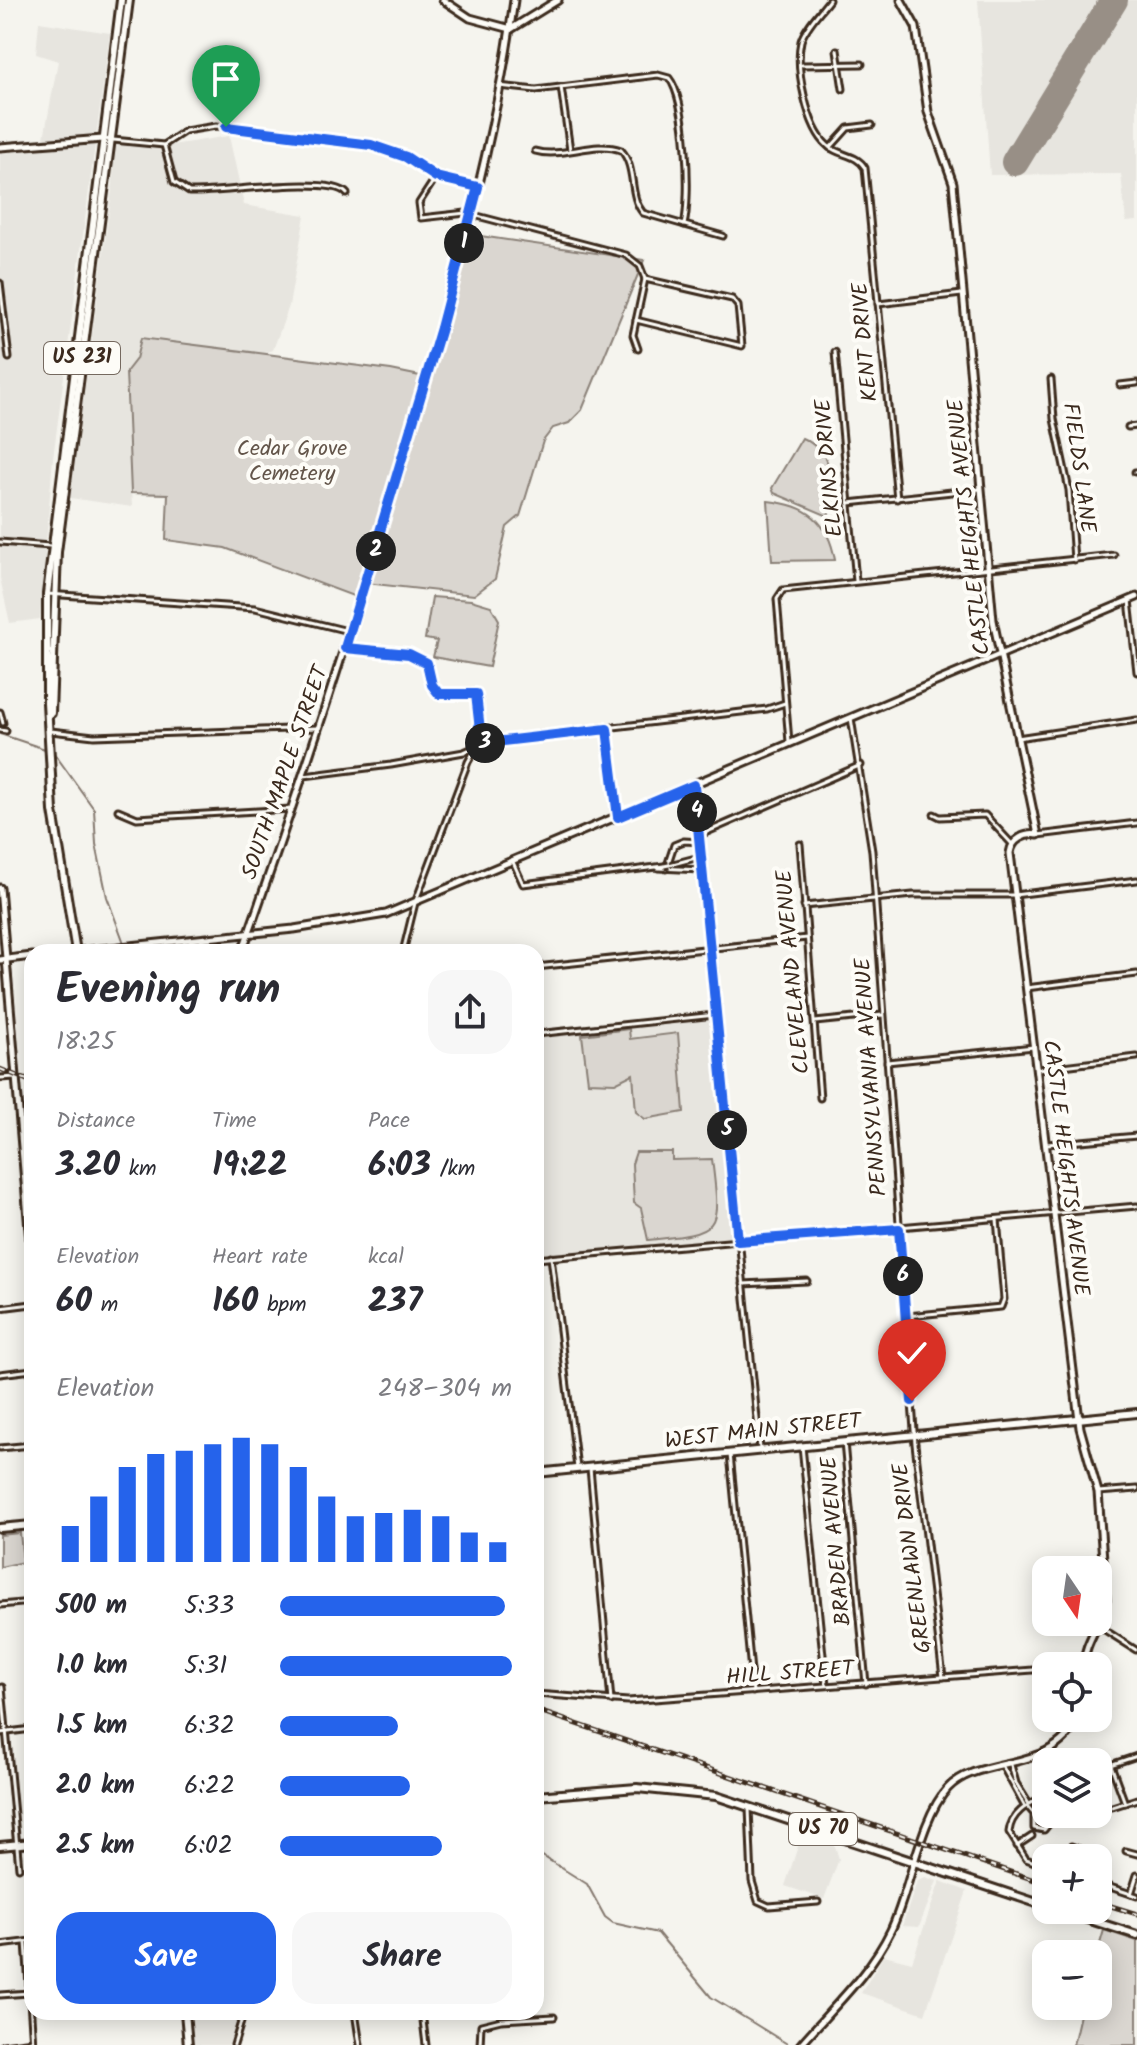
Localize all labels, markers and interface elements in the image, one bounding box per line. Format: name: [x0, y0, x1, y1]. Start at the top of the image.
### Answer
pin: [192, 45, 260, 127]
icon: arrive: [204, 57, 248, 101]
pin: 1: [444, 223, 484, 263]
text: 1: [461, 225, 467, 260]
street label: KENT DRIVE: [843, 280, 889, 403]
road number: US 231: [44, 342, 120, 374]
street label: ELKINS DRIVE: [806, 396, 853, 539]
street label: CASTLE HEIGHTS AVENUE: [939, 396, 1001, 657]
street label: FIELDS LANE: [1052, 401, 1105, 536]
park label: Cedar Grove Cemetery: [237, 432, 347, 492]
pin: 2: [356, 531, 396, 571]
text: 2: [370, 533, 382, 568]
street label: SOUTH MAPLE STREET: [233, 659, 340, 885]
pin: 3: [465, 723, 505, 763]
text: 3: [479, 725, 491, 760]
pin: 4: [677, 792, 717, 832]
text: 4: [691, 794, 703, 829]
street label: CLEVELAND AVENUE: [768, 867, 820, 1076]
text: Evening run: [56, 956, 280, 1026]
street label: PENNSYLVANIA AVENUE: [846, 956, 898, 1197]
button: share: [428, 970, 512, 1054]
text: 18:25: [56, 1021, 115, 1063]
street label: CASTLE HEIGHTS AVENUE: [1032, 1038, 1098, 1299]
text: Distance: [56, 1104, 135, 1139]
text: Time: [212, 1104, 256, 1139]
text: Pace: [368, 1104, 410, 1139]
pin: 5: [707, 1110, 747, 1150]
text: 5: [721, 1112, 733, 1147]
text: 3.20: [56, 1139, 120, 1193]
text: 19:22: [212, 1139, 287, 1193]
text: 6:03: [368, 1139, 431, 1193]
text: km: [120, 1152, 157, 1187]
text: /km: [431, 1152, 475, 1187]
text: Elevation: [56, 1240, 139, 1275]
text: Heart rate: [212, 1240, 308, 1275]
text: kcal: [368, 1240, 404, 1275]
pin: 6: [883, 1256, 923, 1296]
text: 6: [897, 1258, 909, 1293]
text: 60: [56, 1275, 92, 1329]
text: 160: [212, 1275, 258, 1329]
text: 237: [368, 1275, 422, 1329]
text: m: [92, 1288, 118, 1323]
text: bpm: [258, 1288, 307, 1323]
pin: [878, 1319, 946, 1401]
icon: check: [890, 1331, 934, 1375]
text: Elevation: [56, 1368, 154, 1410]
text: 248–304 m: [378, 1368, 512, 1410]
street label: WEST MAIN STREET: [663, 1404, 865, 1460]
street label: BRADEN AVENUE: [812, 1454, 862, 1627]
street label: GREENLAWN DRIVE: [884, 1460, 942, 1655]
north arrow: [1032, 1556, 1112, 1636]
map controls: [1032, 1556, 1112, 2020]
text: 500 m: [56, 1585, 127, 1627]
text: 5:33: [184, 1585, 234, 1627]
text: 1.0 km: [56, 1645, 127, 1687]
text: 5:31: [184, 1645, 227, 1687]
street label: HILL STREET: [725, 1652, 857, 1696]
button: locate: [1032, 1652, 1112, 1732]
text: 1.5 km: [56, 1705, 127, 1747]
text: 6:32: [184, 1705, 235, 1747]
button: layers: [1032, 1748, 1112, 1828]
text: 2.0 km: [56, 1765, 135, 1807]
text: 6:22: [184, 1765, 235, 1807]
road number: US 70: [789, 1813, 857, 1845]
text: 2.5 km: [56, 1825, 135, 1867]
text: 6:02: [184, 1825, 233, 1867]
button: +: [1032, 1844, 1112, 1924]
button: Save: [56, 1912, 276, 2004]
button: Share: [292, 1912, 512, 2004]
button: −: [1032, 1940, 1112, 2020]

